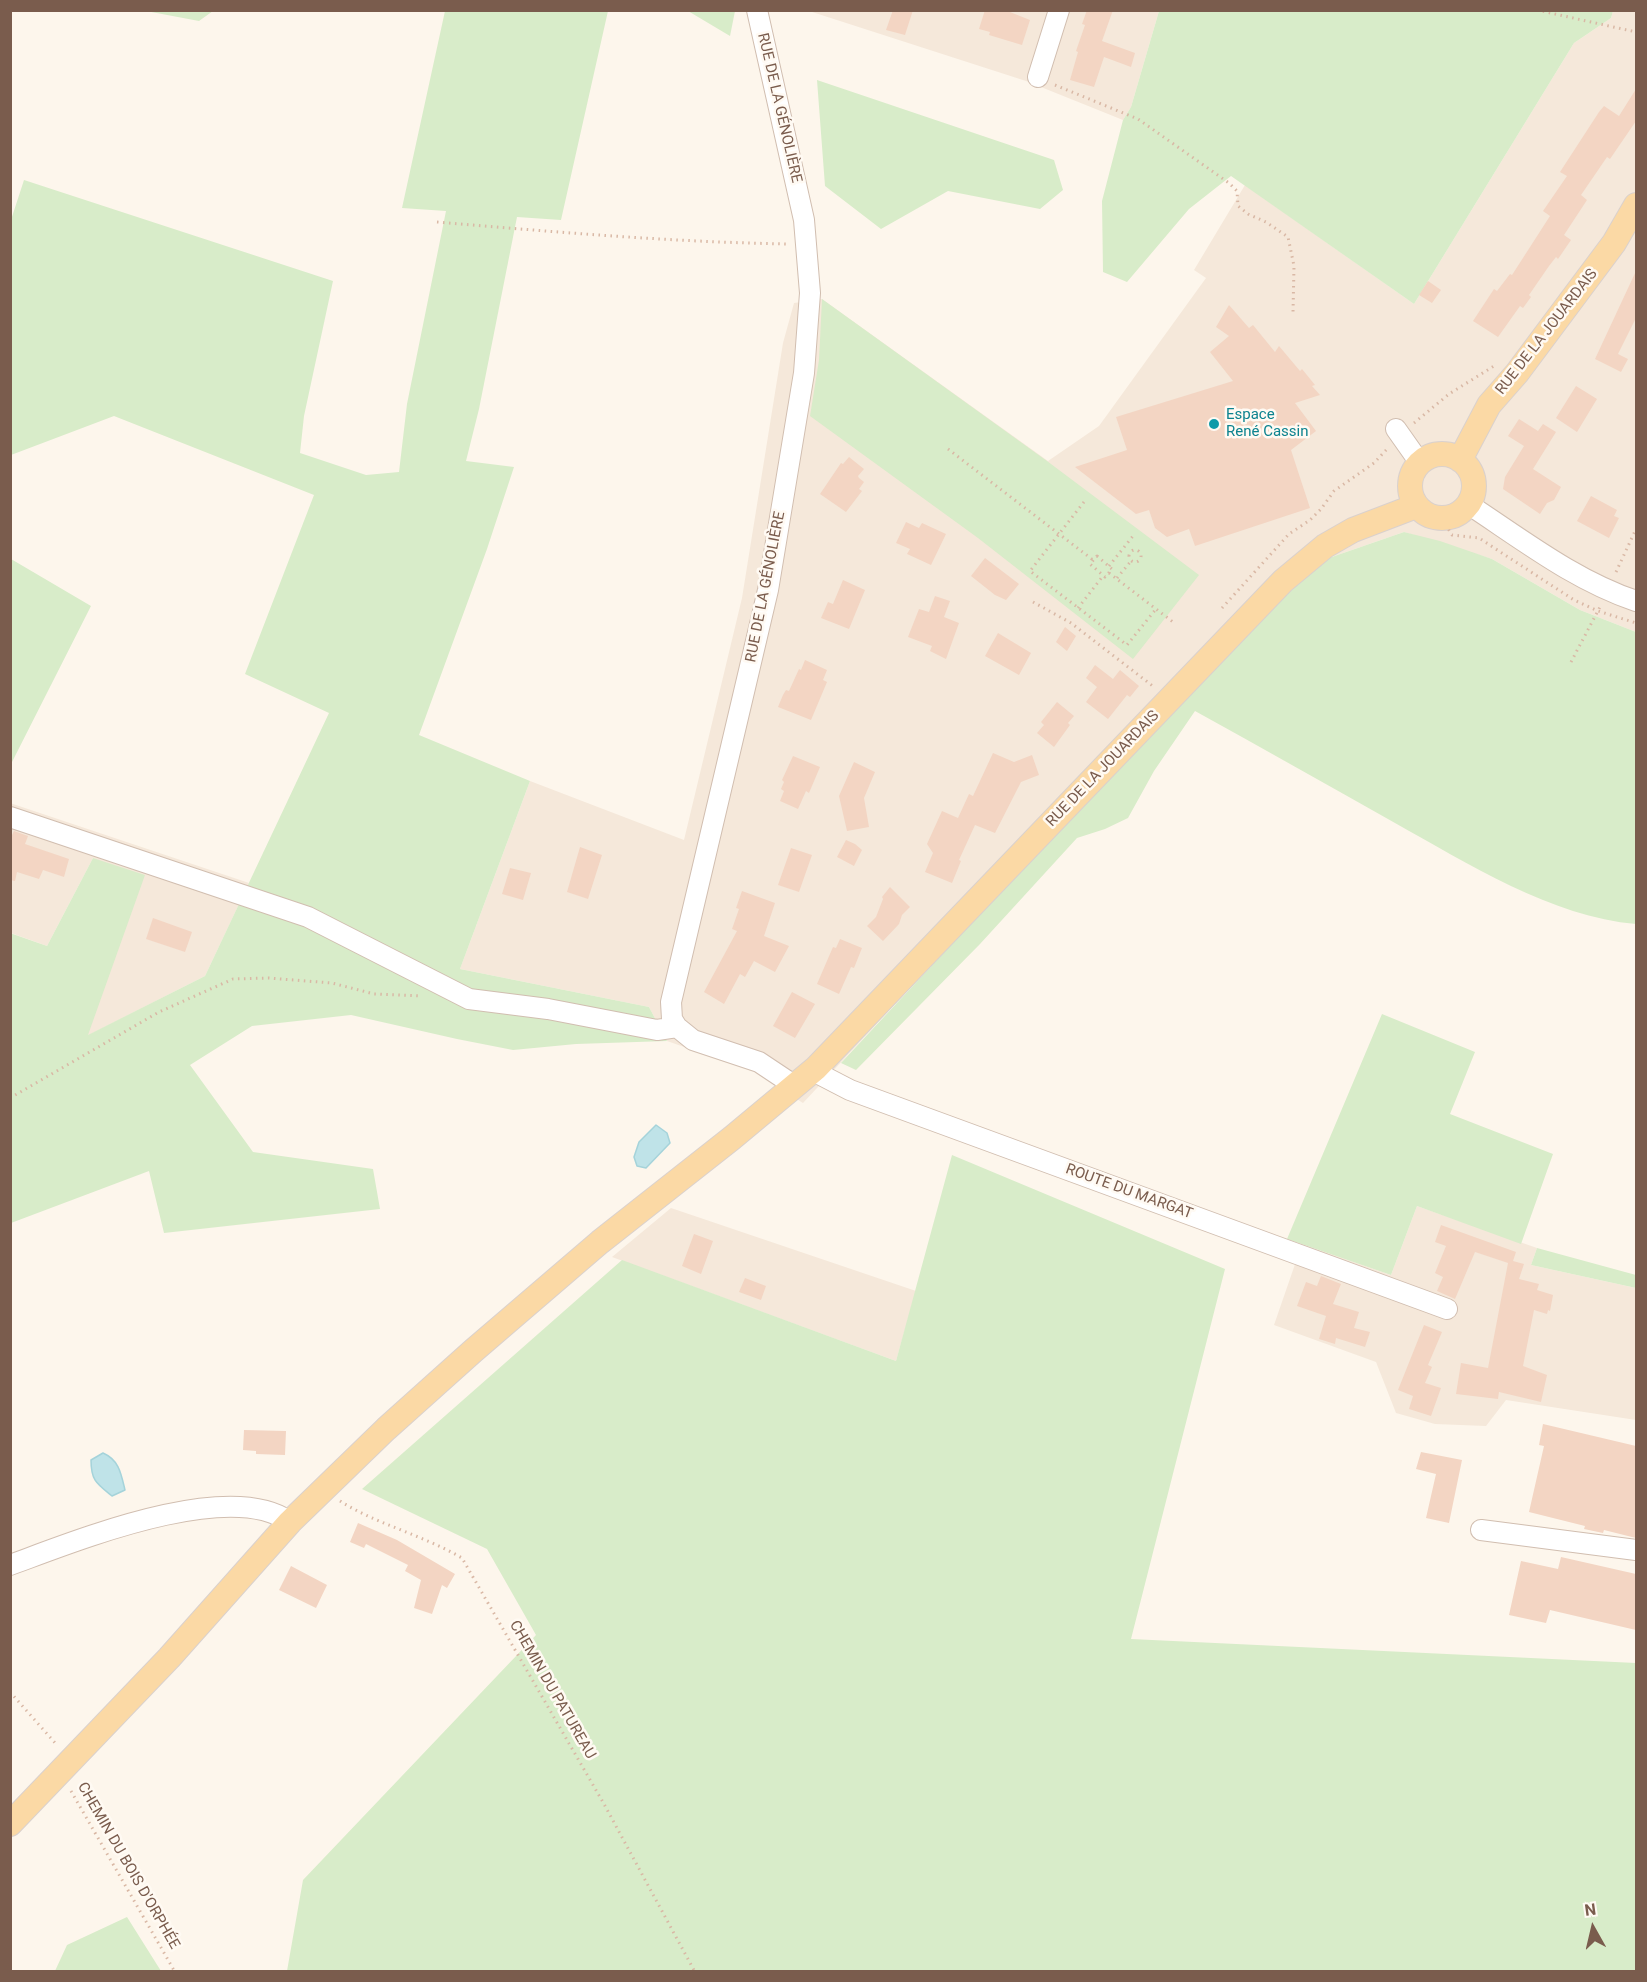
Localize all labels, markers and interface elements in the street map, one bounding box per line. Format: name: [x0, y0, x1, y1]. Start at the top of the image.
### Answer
street label: RUE DE LA GÉNOLIÈRE: [753, 31, 805, 185]
street label: RUE DE LA JOUARDAIS: [1492, 266, 1602, 398]
place label: Espace René Cassin: [1226, 406, 1308, 441]
marker: Espace René Cassin: [1207, 417, 1221, 431]
street label: RUE DE LA GÉNOLIÈRE: [743, 510, 789, 664]
street label: RUE DE LA JOUARDAIS: [1043, 707, 1163, 831]
street label: ROUTE DU MARGAT: [1063, 1161, 1195, 1223]
street label: CHEMIN DU PATUREAU: [505, 1618, 599, 1762]
street label: CHEMIN DU BOIS D'ORPHÉE: [73, 1779, 183, 1953]
north arrow: [1563, 1898, 1623, 1958]
text: N: [1584, 1899, 1597, 1920]

